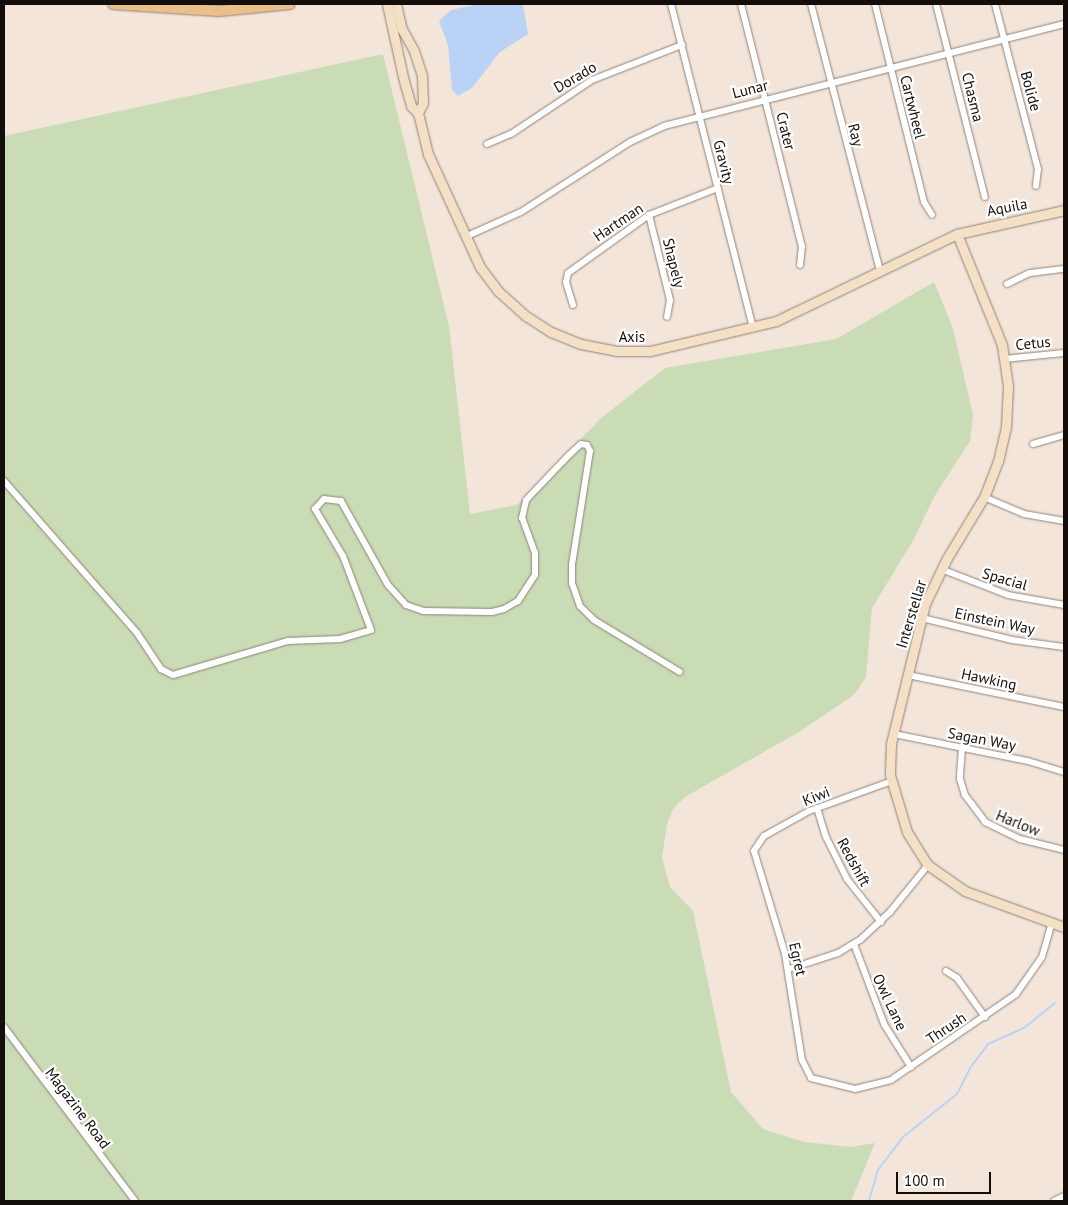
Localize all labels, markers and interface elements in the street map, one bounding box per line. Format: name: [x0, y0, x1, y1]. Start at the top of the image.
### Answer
street label: Dorado: [550, 58, 600, 96]
street label: Bolide: [1017, 69, 1045, 113]
street label: Chasma: [958, 70, 988, 124]
street label: Cartwheel: [896, 73, 930, 141]
street label: Lunar: [730, 76, 770, 102]
street label: Crater: [773, 110, 799, 152]
street label: Ray: [844, 122, 868, 148]
street label: Gravity: [710, 138, 738, 186]
street label: Aquila: [985, 194, 1029, 220]
street label: Hartman: [590, 199, 646, 245]
street label: Shapely: [659, 236, 689, 290]
street label: Axis: [619, 328, 645, 346]
street label: Cetus: [1015, 332, 1051, 354]
street label: Spacial: [980, 564, 1030, 594]
street label: Interstellar: [892, 578, 930, 650]
street label: Einstein Way: [953, 604, 1037, 638]
street label: Hawking: [960, 664, 1018, 694]
street label: Sagan Way: [946, 724, 1018, 754]
street label: Kiwi: [800, 782, 832, 810]
street label: Harlow: [993, 806, 1043, 840]
street label: Redshift: [834, 835, 874, 889]
street label: Egret: [785, 940, 811, 978]
street label: Owl Lane: [869, 971, 911, 1033]
street label: Thrush: [923, 1008, 969, 1048]
street label: Magazine Road: [42, 1064, 114, 1152]
scale bar: [898, 1162, 993, 1194]
text: 100 m: [904, 1171, 945, 1190]

